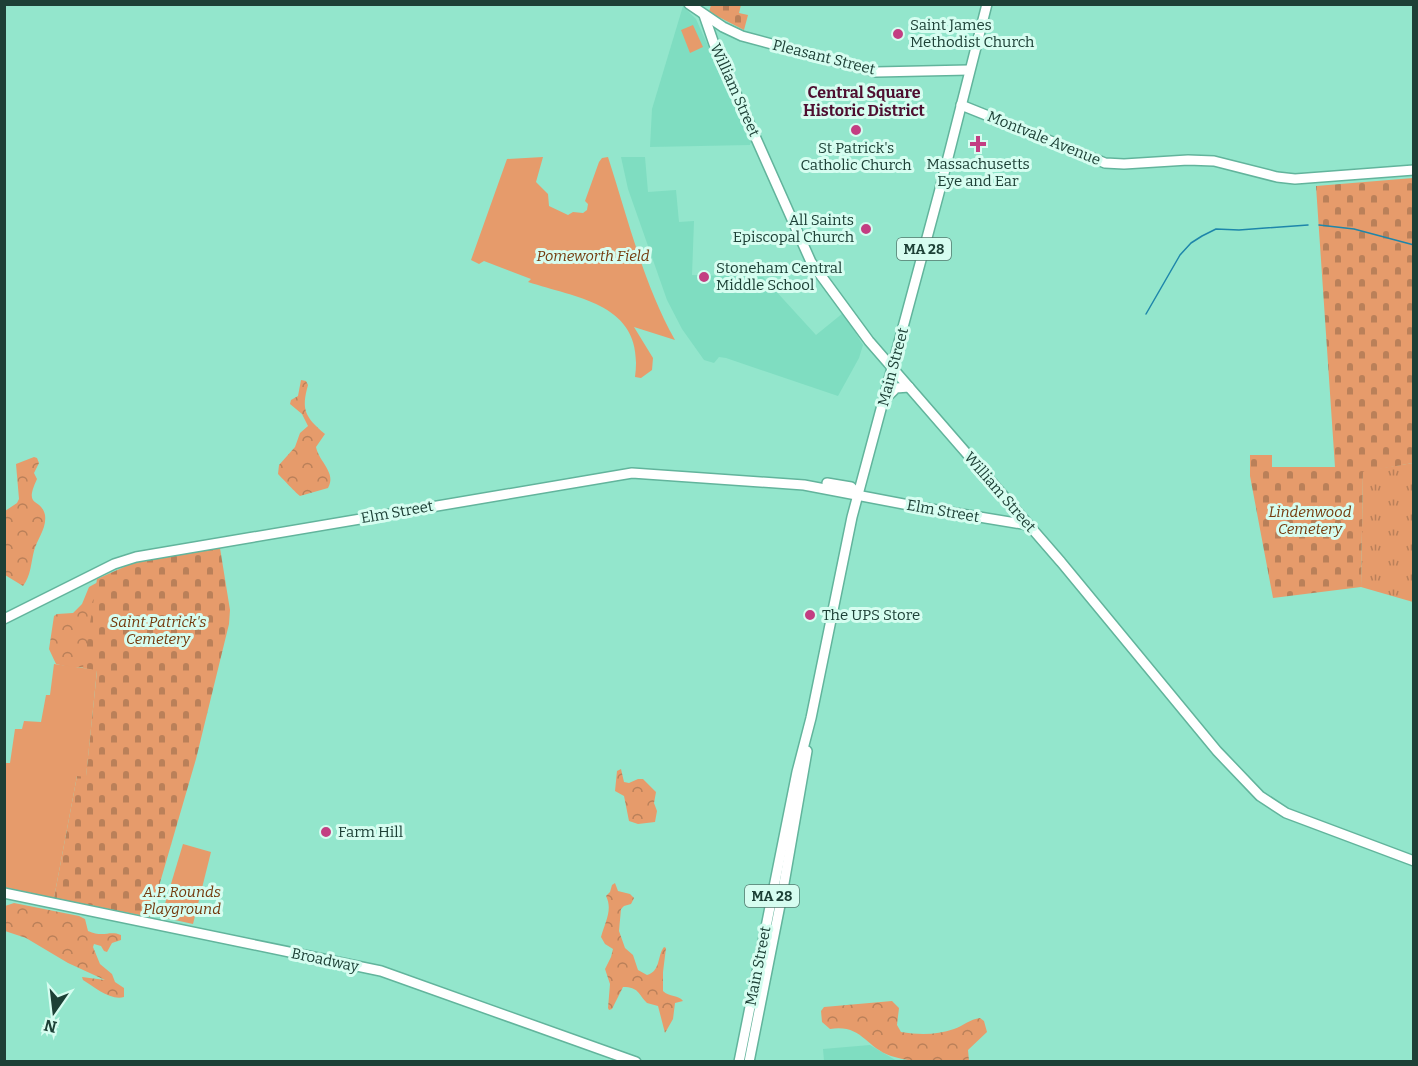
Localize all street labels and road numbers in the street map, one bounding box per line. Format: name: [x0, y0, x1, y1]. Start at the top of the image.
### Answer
street label: Pleasant Street: [771, 36, 878, 79]
street label: William Street: [706, 41, 764, 140]
street label: Montvale Avenue: [985, 107, 1103, 169]
road number: MA 28: [897, 238, 951, 260]
street label: Main Street: [874, 325, 912, 408]
street label: William Street: [960, 448, 1040, 536]
street label: Elm Street: [905, 496, 981, 526]
street label: Elm Street: [359, 497, 435, 527]
road number: MA 28: [745, 885, 799, 907]
street label: Main Street: [741, 924, 775, 1007]
street label: Broadway: [290, 944, 360, 976]

